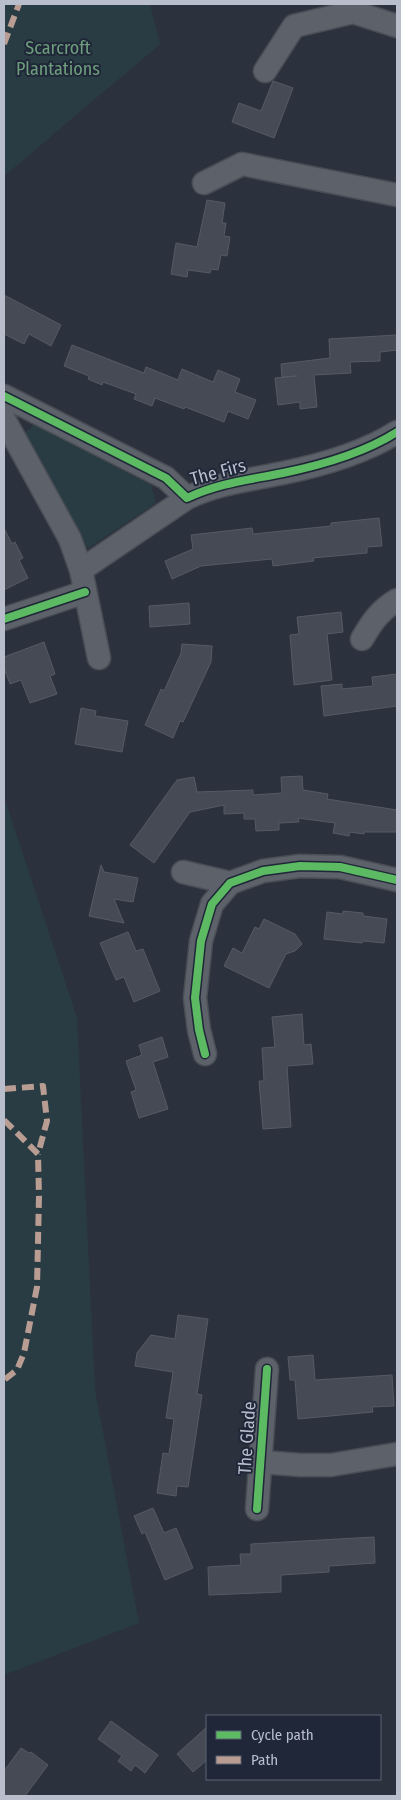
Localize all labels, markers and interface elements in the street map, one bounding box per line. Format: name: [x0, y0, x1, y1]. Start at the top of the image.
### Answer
park label: Scarcroft Plantations: [16, 37, 100, 80]
street label: The Firs: [188, 454, 248, 490]
street label: The Glade: [233, 1401, 261, 1475]
legend: [206, 1715, 381, 1780]
text: Cycle path: [251, 1726, 314, 1744]
text: Path: [251, 1751, 278, 1769]

